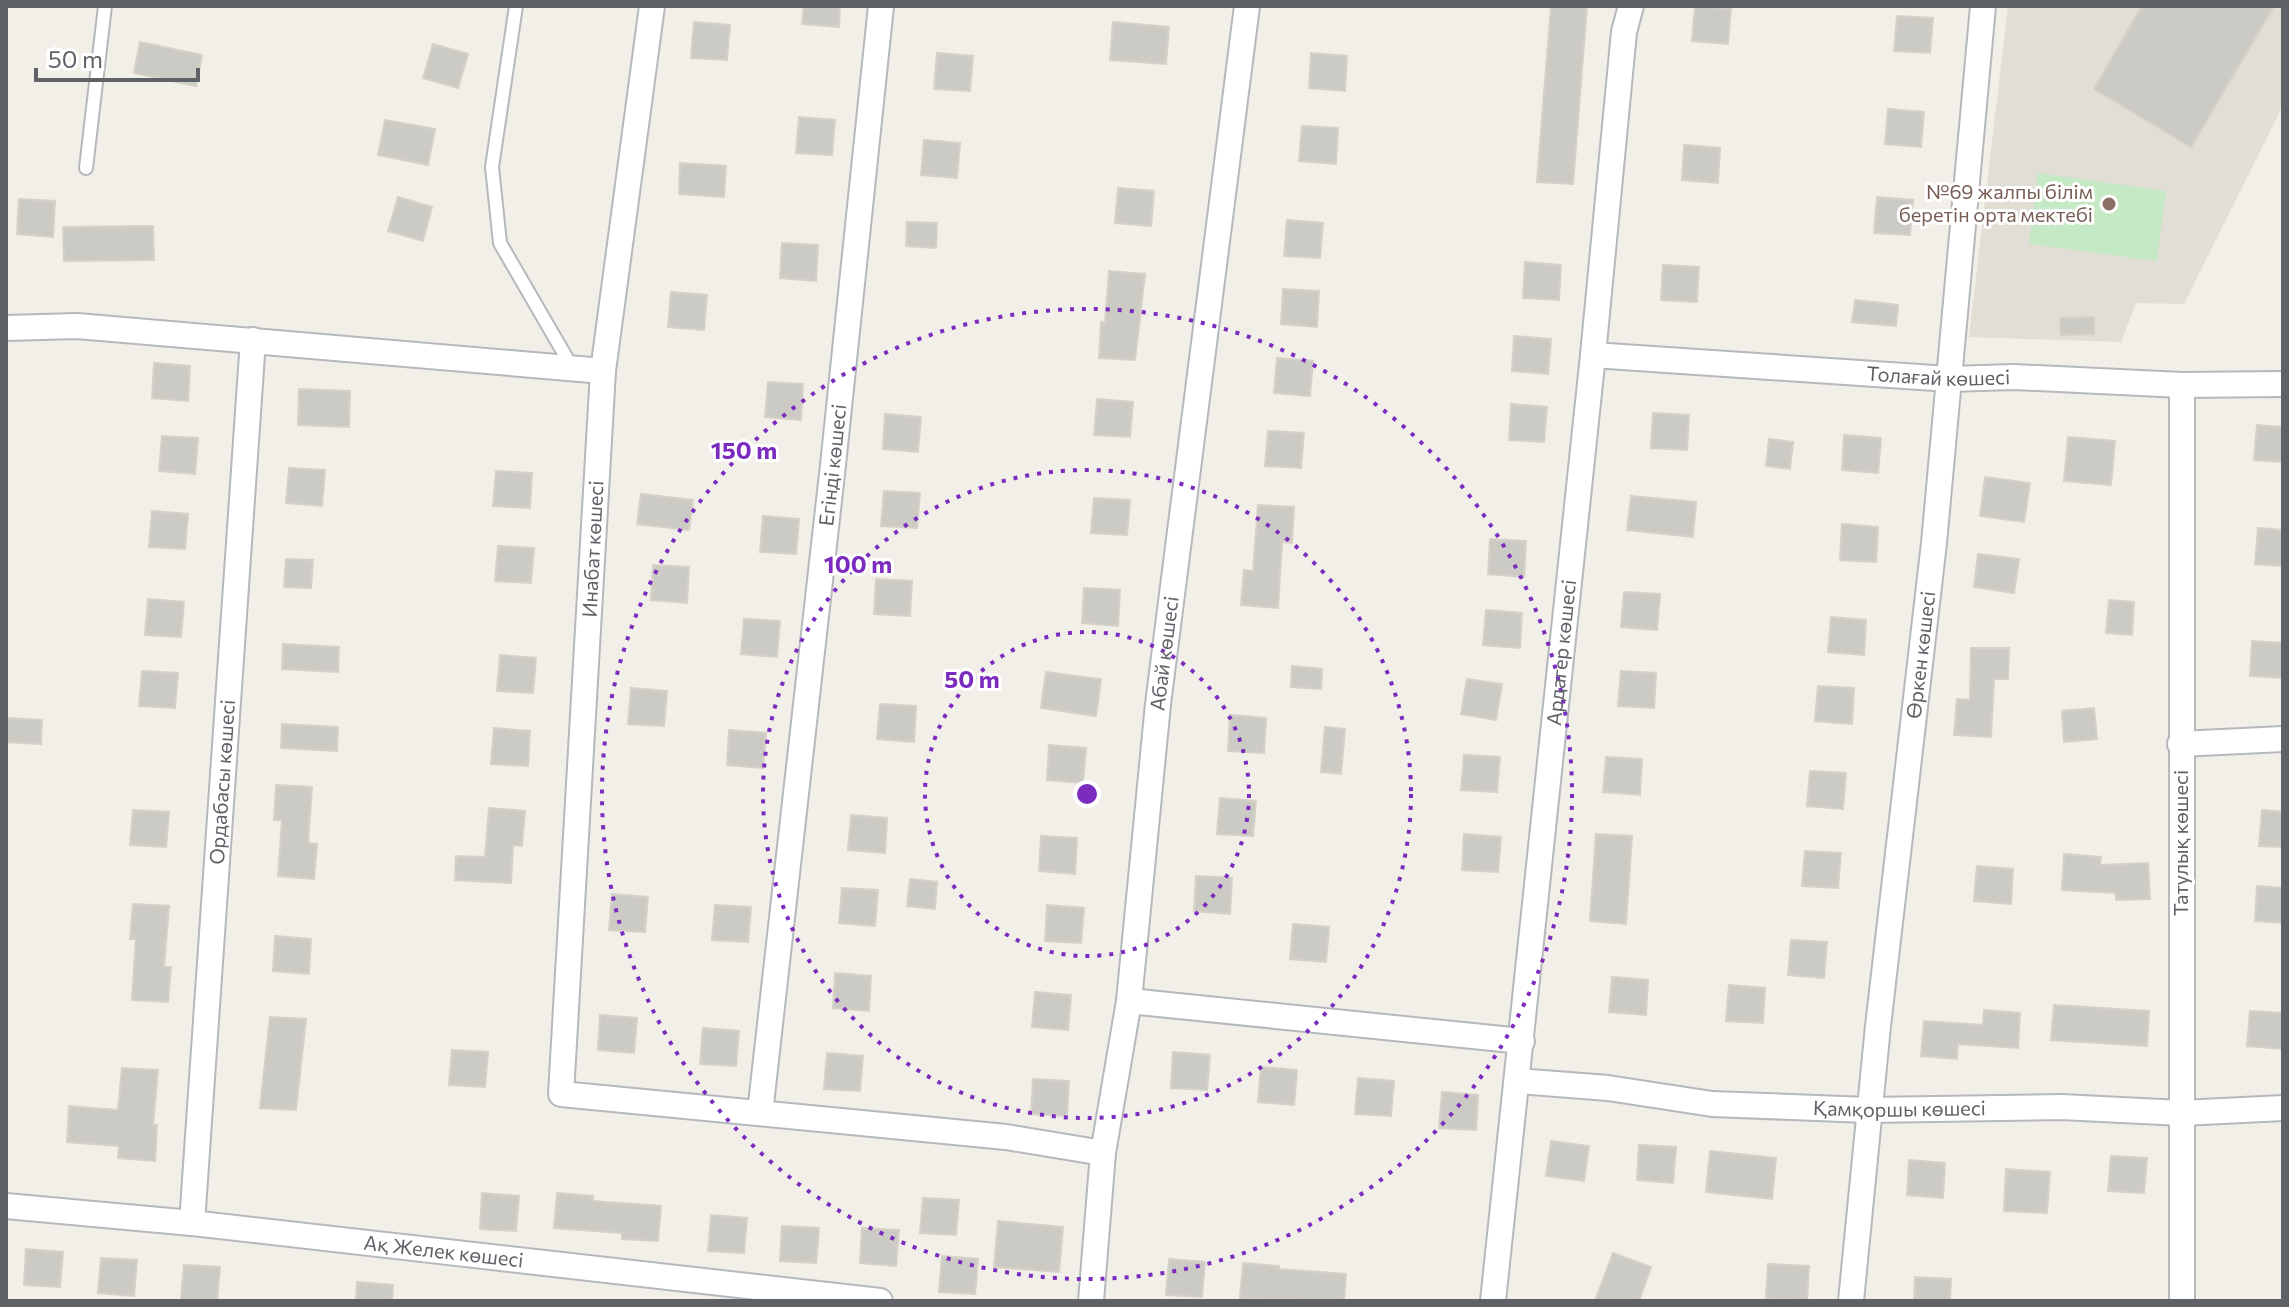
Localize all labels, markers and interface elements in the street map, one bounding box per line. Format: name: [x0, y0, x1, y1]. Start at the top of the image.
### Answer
scale bar: [36, 32, 198, 82]
text: 50 m: [48, 44, 103, 73]
place label: №69 жалпы білім беретін орта мектебі: [1899, 179, 2093, 226]
marker: №69 жалпы білім беретін орта мектебі: [2100, 195, 2118, 213]
street label: Толағай көшесі: [1866, 360, 2011, 390]
street label: Егінді көшесі: [813, 403, 850, 527]
text: 150 m: [711, 435, 777, 464]
street label: Инабат көшесі: [576, 480, 608, 618]
text: 100 m: [824, 549, 892, 578]
street label: Ардагер көшесі: [1541, 578, 1580, 727]
street label: Өркен көшесі: [1901, 589, 1939, 720]
street label: Абай көшесі: [1144, 595, 1183, 712]
text: 50 m: [944, 664, 1000, 693]
street label: Ордабасы көшесі: [204, 699, 239, 865]
street label: Татулық көшесі: [2168, 770, 2192, 916]
centre of rings: [1073, 780, 1101, 808]
street label: Қамқоршы көшесі: [1813, 1095, 1986, 1121]
street label: Ақ Желек көшесі: [363, 1230, 525, 1271]

